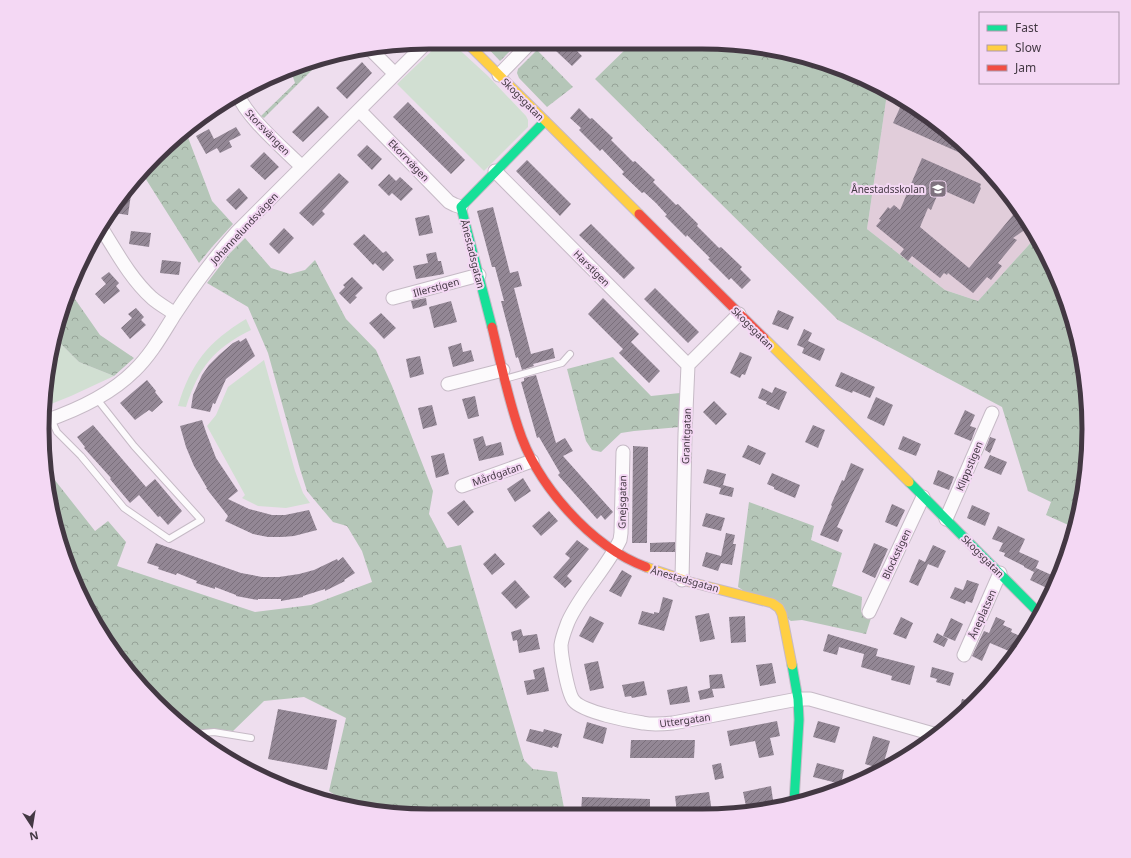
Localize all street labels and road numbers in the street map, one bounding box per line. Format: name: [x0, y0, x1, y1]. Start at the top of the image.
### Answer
street label: Skogsgatan: [499, 75, 547, 123]
street label: Storsvängen: [242, 106, 294, 158]
street label: Ekorrvägen: [385, 136, 433, 184]
street label: Johannelundsvägen: [206, 189, 281, 268]
street label: Ånestadsgatan: [458, 218, 488, 290]
street label: Harstigen: [571, 247, 613, 289]
street label: Illerstigen: [411, 274, 461, 300]
street label: Skogsgatan: [729, 304, 777, 352]
street label: Granitgatan: [678, 408, 694, 464]
street label: Klippstigen: [952, 439, 986, 493]
street label: Mårdgatan: [470, 459, 524, 489]
street label: Gnejsgatan: [615, 475, 629, 529]
street label: Blockstigen: [878, 526, 914, 582]
street label: Skogsgatan: [959, 532, 1007, 580]
street label: Ånestadsgatan: [649, 563, 721, 595]
street label: Åneplatsen: [965, 587, 999, 641]
street label: Uttergatan: [659, 709, 711, 731]

